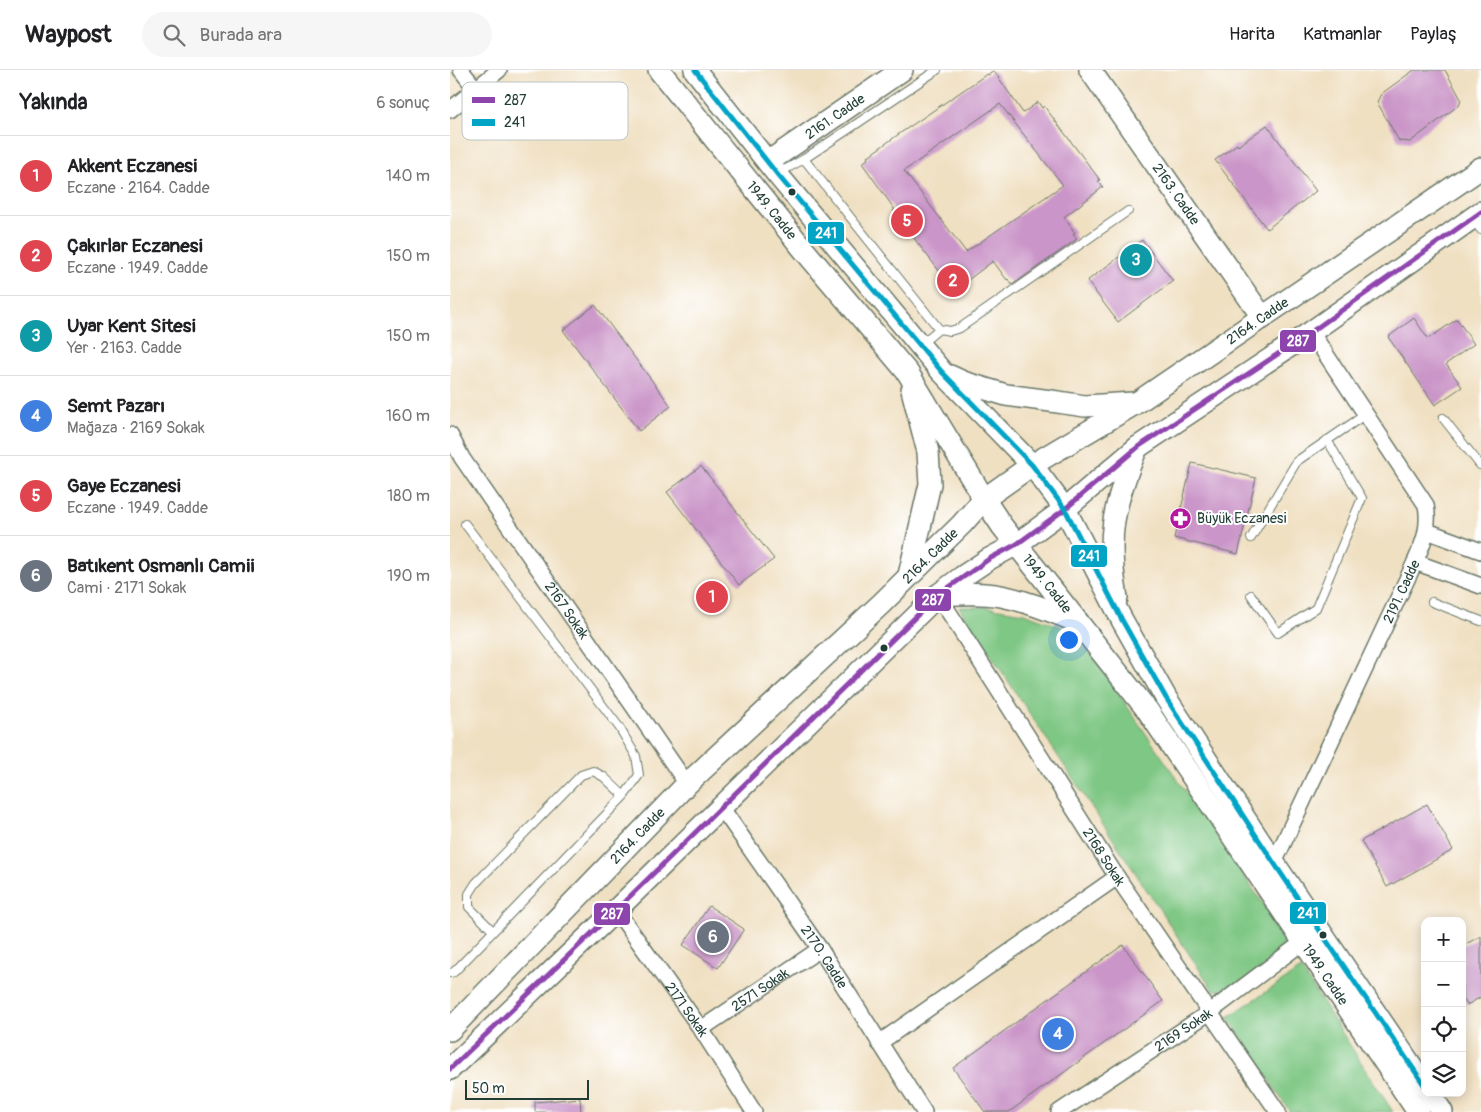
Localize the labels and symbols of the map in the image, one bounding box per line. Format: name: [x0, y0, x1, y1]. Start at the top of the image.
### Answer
legend: [462, 82, 628, 140]
street label: 2161. Cadde: [802, 90, 868, 143]
text: 287: [504, 92, 527, 109]
text: 241: [504, 114, 525, 131]
street label: 2163. Cadde: [1149, 160, 1204, 228]
street label: 1949. Cadde: [743, 178, 801, 243]
unlabelled marker: [787, 187, 797, 197]
pin: 5: [891, 202, 923, 240]
line badge: 241: [807, 221, 845, 245]
text: 241: [815, 225, 837, 242]
pin: 3: [1120, 241, 1152, 279]
pin: 2: [937, 262, 969, 300]
street label: 2164. Cadde: [1223, 293, 1292, 348]
line badge: 287: [1279, 329, 1317, 353]
text: 287: [1287, 333, 1310, 350]
pharmacy icon: Büyük Eczanesi: [1169, 506, 1193, 530]
place label: Büyük Eczanesi: [1197, 510, 1286, 527]
street label: 2164. Cadde: [898, 524, 961, 587]
line badge: 241: [1070, 544, 1108, 568]
text: 241: [1078, 548, 1100, 565]
street label: 1949. Cadde: [1019, 551, 1076, 616]
street label: 2191. Cadde: [1379, 557, 1423, 626]
street label: 2167 Sokak: [541, 578, 593, 642]
pin: 1: [696, 578, 728, 616]
line badge: 287: [914, 588, 952, 612]
text: 287: [922, 592, 945, 609]
your location: [1056, 627, 1082, 653]
unlabelled marker: [879, 643, 889, 653]
street label: 2164. Cadde: [606, 804, 668, 867]
street label: 2168 Sokak: [1079, 825, 1129, 889]
line badge: 241: [1289, 901, 1327, 925]
line badge: 287: [593, 902, 631, 926]
text: 241: [1297, 905, 1319, 922]
text: 287: [601, 906, 624, 923]
pin: 6: [697, 918, 729, 956]
street label: 2170. Cadde: [797, 922, 851, 992]
unlabelled marker: [1318, 930, 1328, 940]
street label: 1949. Cadde: [1299, 941, 1352, 1008]
street label: 2571 Sokak: [728, 964, 792, 1015]
street label: 2171 Sokak: [662, 979, 712, 1040]
street label: 2169 Sokak: [1151, 1004, 1215, 1055]
pin: 4: [1042, 1015, 1074, 1053]
scale bar: [465, 1077, 589, 1100]

